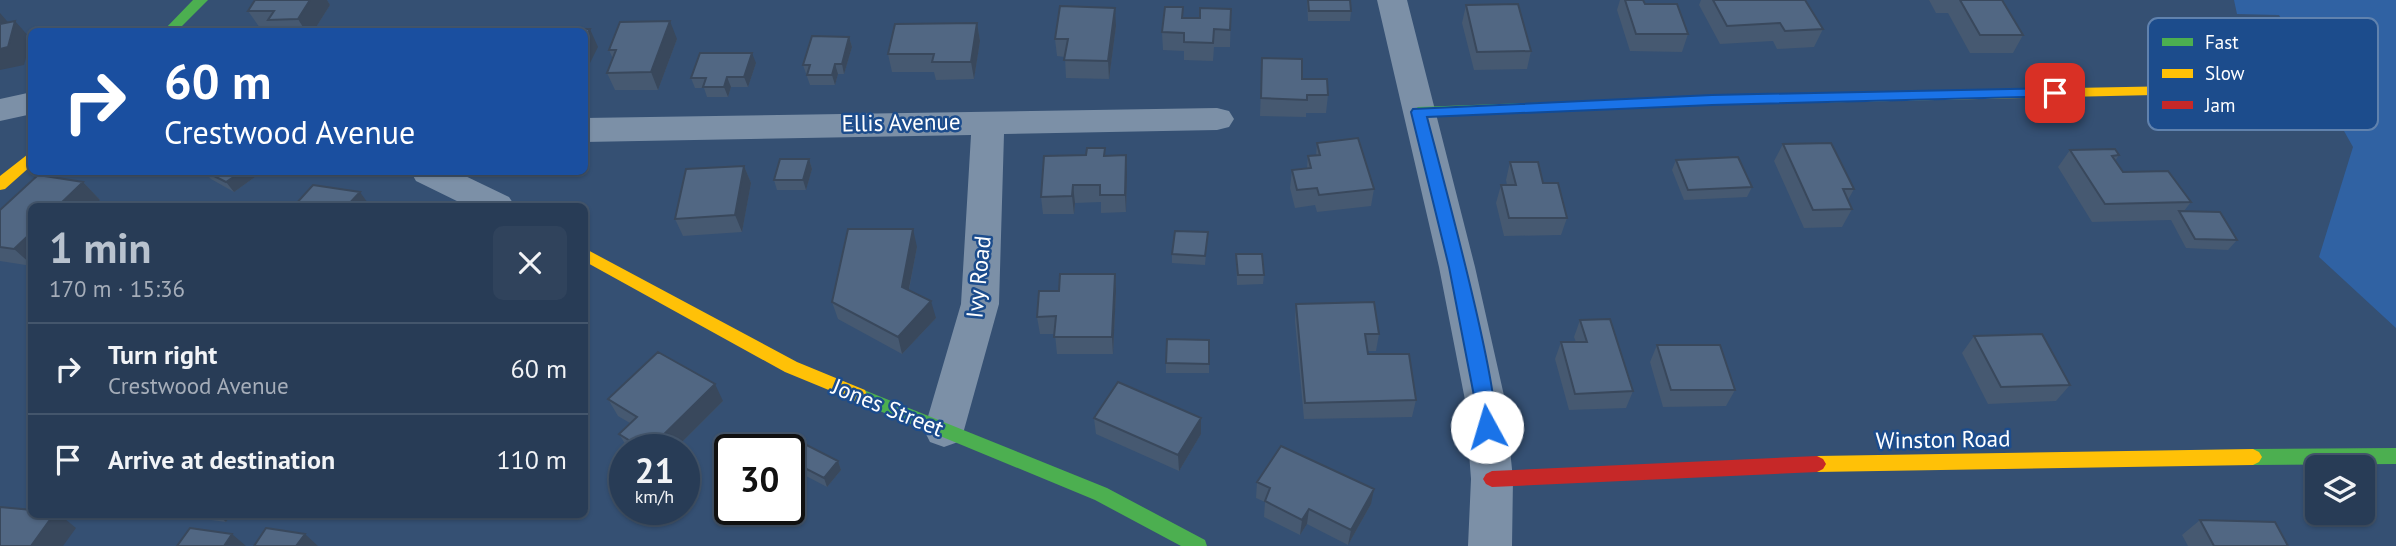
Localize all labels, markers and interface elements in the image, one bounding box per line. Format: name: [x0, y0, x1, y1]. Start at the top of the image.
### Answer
legend: [2148, 18, 2378, 130]
text: Fast: [2205, 30, 2239, 54]
text: 60 m: [164, 49, 271, 113]
icon: right: [49, 56, 140, 147]
text: Slow: [2205, 61, 2245, 85]
pin: [2025, 63, 2085, 123]
icon: arrive: [2036, 74, 2074, 112]
text: Jam: [2204, 93, 2235, 117]
street label: Ellis Avenue: [841, 106, 961, 138]
text: Crestwood Avenue: [164, 111, 415, 153]
text: 1 min: [49, 220, 151, 275]
button: close: [493, 226, 567, 300]
street label: Ivy Road: [959, 234, 997, 320]
text: 170 m · 15:36: [49, 274, 185, 303]
text: Turn right: [108, 338, 217, 371]
icon: right: [49, 350, 87, 388]
text: 60 m: [511, 352, 567, 385]
text: Crestwood Avenue: [108, 371, 289, 400]
street label: Jones Street: [827, 371, 948, 443]
position arrow: [1450, 390, 1524, 464]
street label: Winston Road: [1875, 423, 2011, 455]
speed limit sign: 30: [714, 434, 805, 525]
icon: arrive: [49, 441, 87, 479]
text: Arrive at destination: [108, 443, 335, 476]
text: 110 m: [496, 443, 567, 476]
text: 21: [635, 447, 674, 493]
map controls: [2305, 455, 2375, 525]
button: layers: [2305, 455, 2375, 525]
text: km/h: [635, 485, 674, 508]

